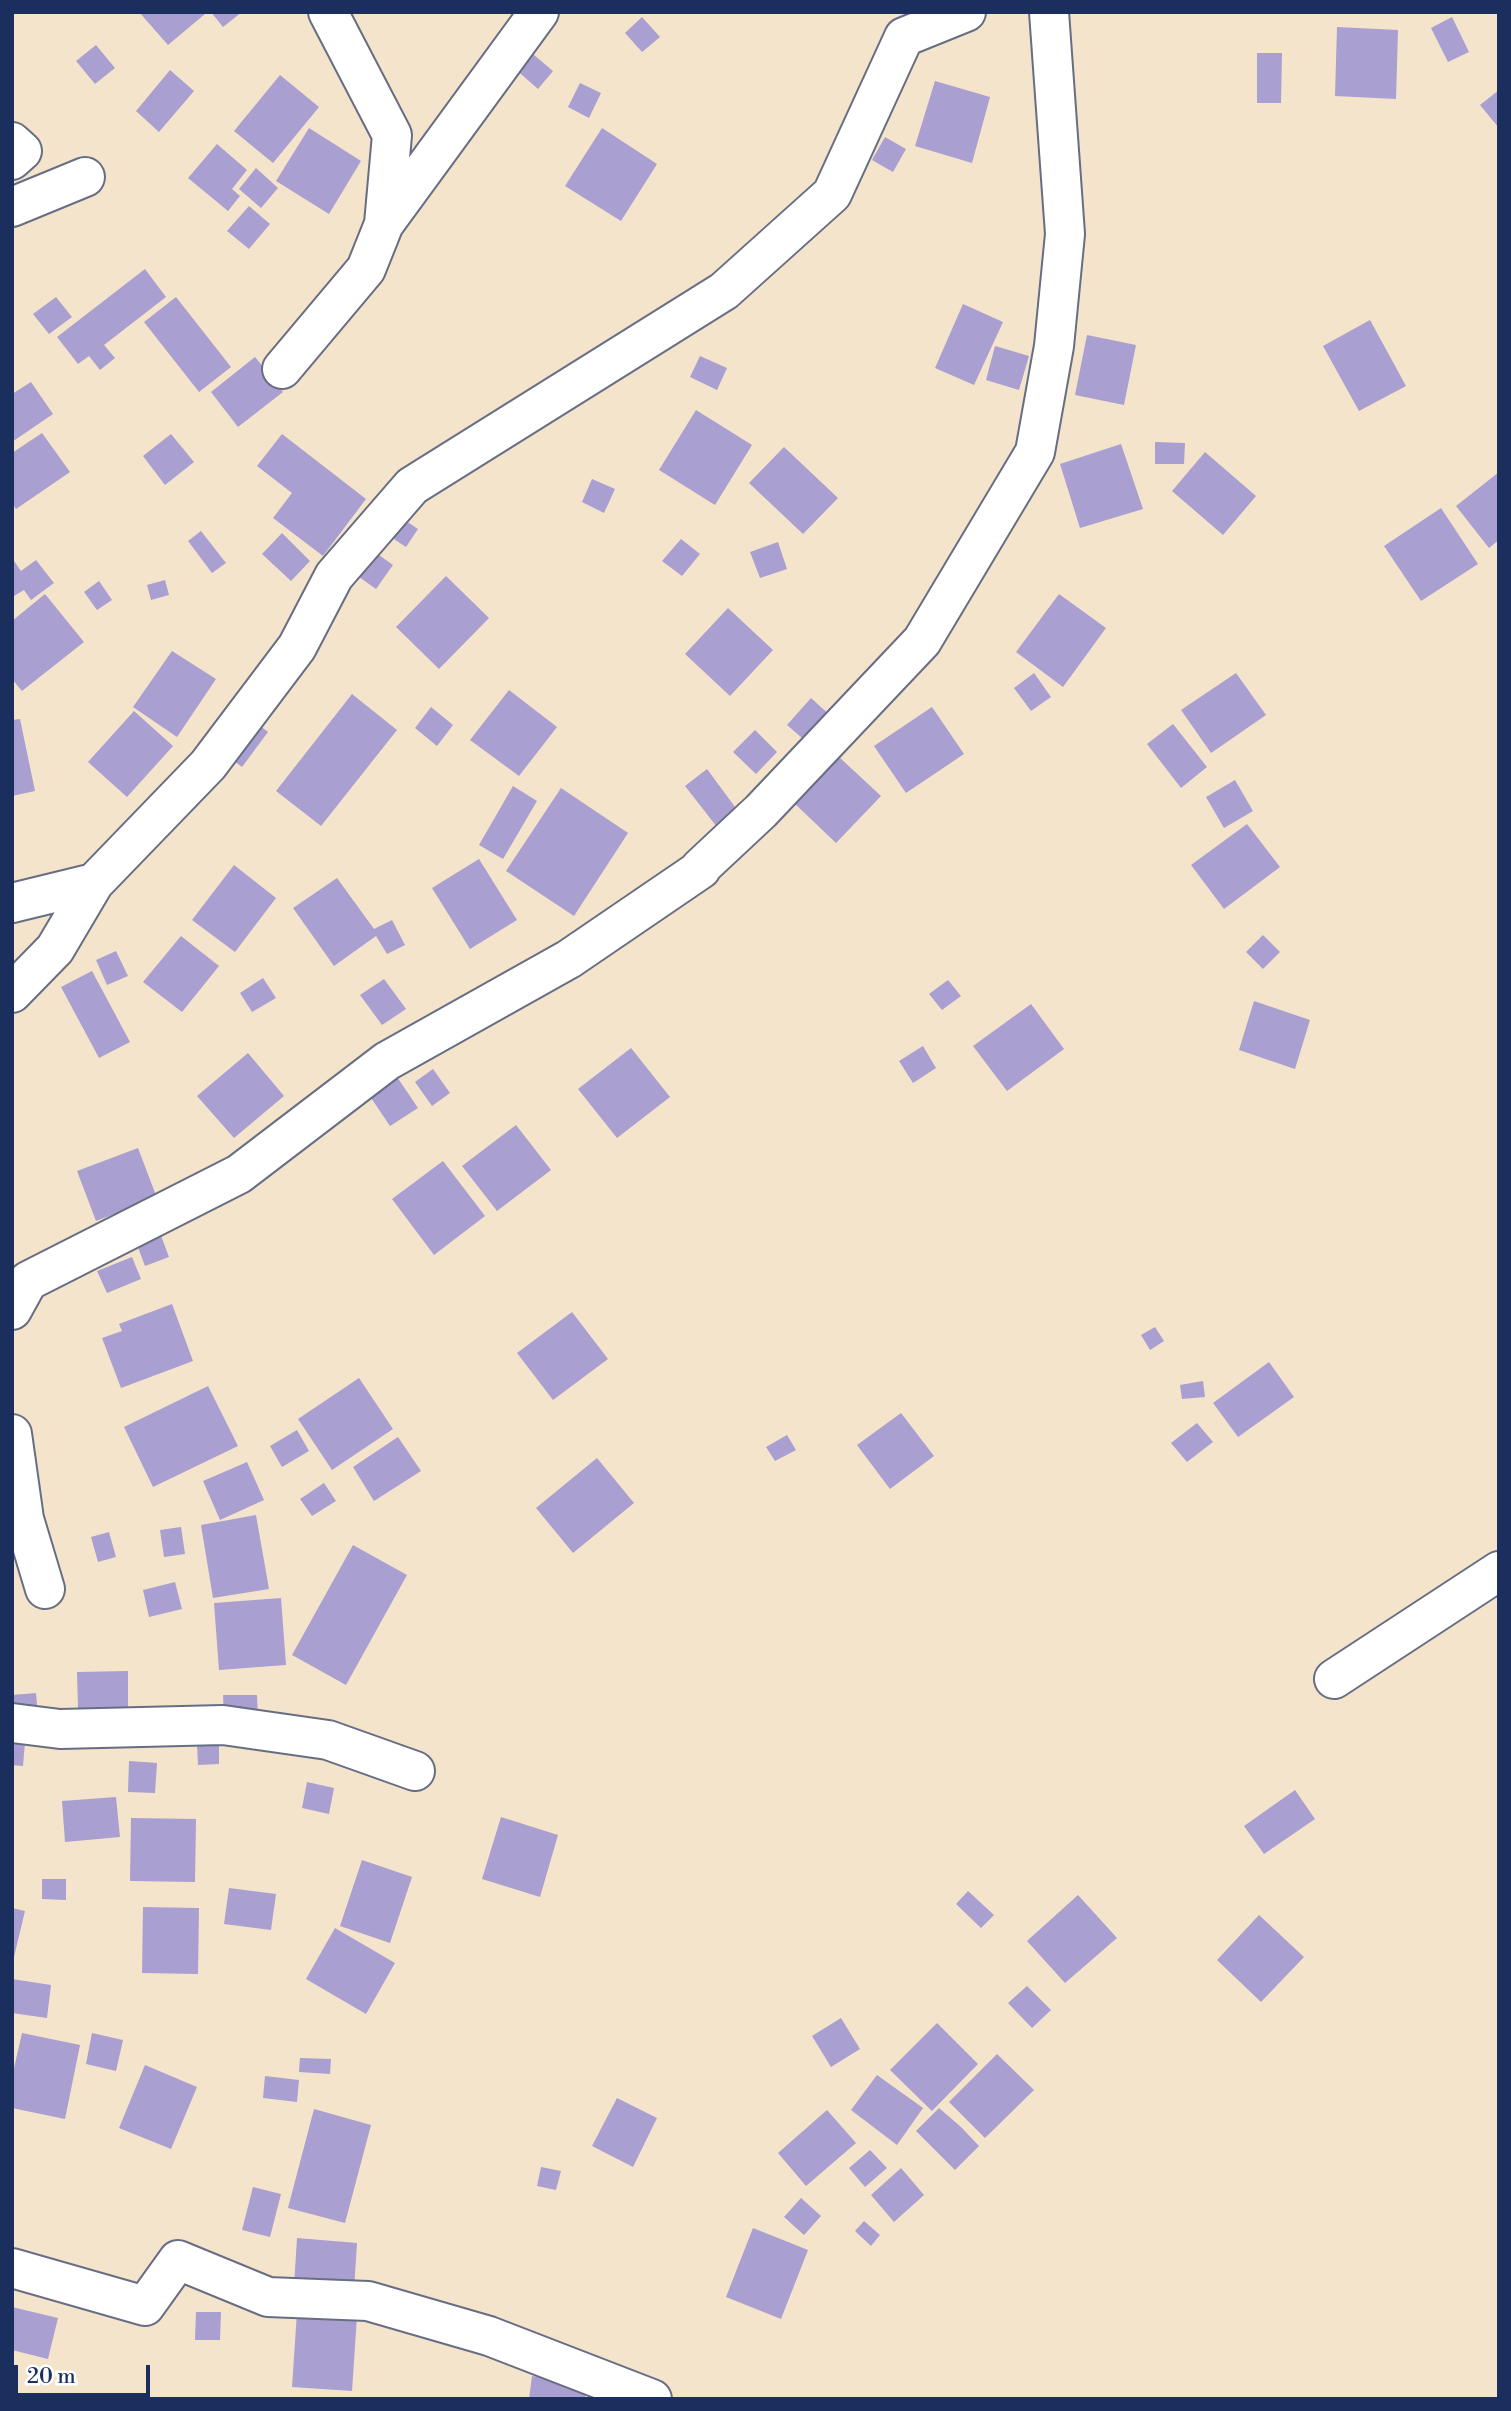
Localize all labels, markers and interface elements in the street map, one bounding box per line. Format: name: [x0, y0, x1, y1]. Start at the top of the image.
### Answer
scale bar: [18, 2352, 154, 2396]
text: 20 m: [27, 2364, 76, 2390]

